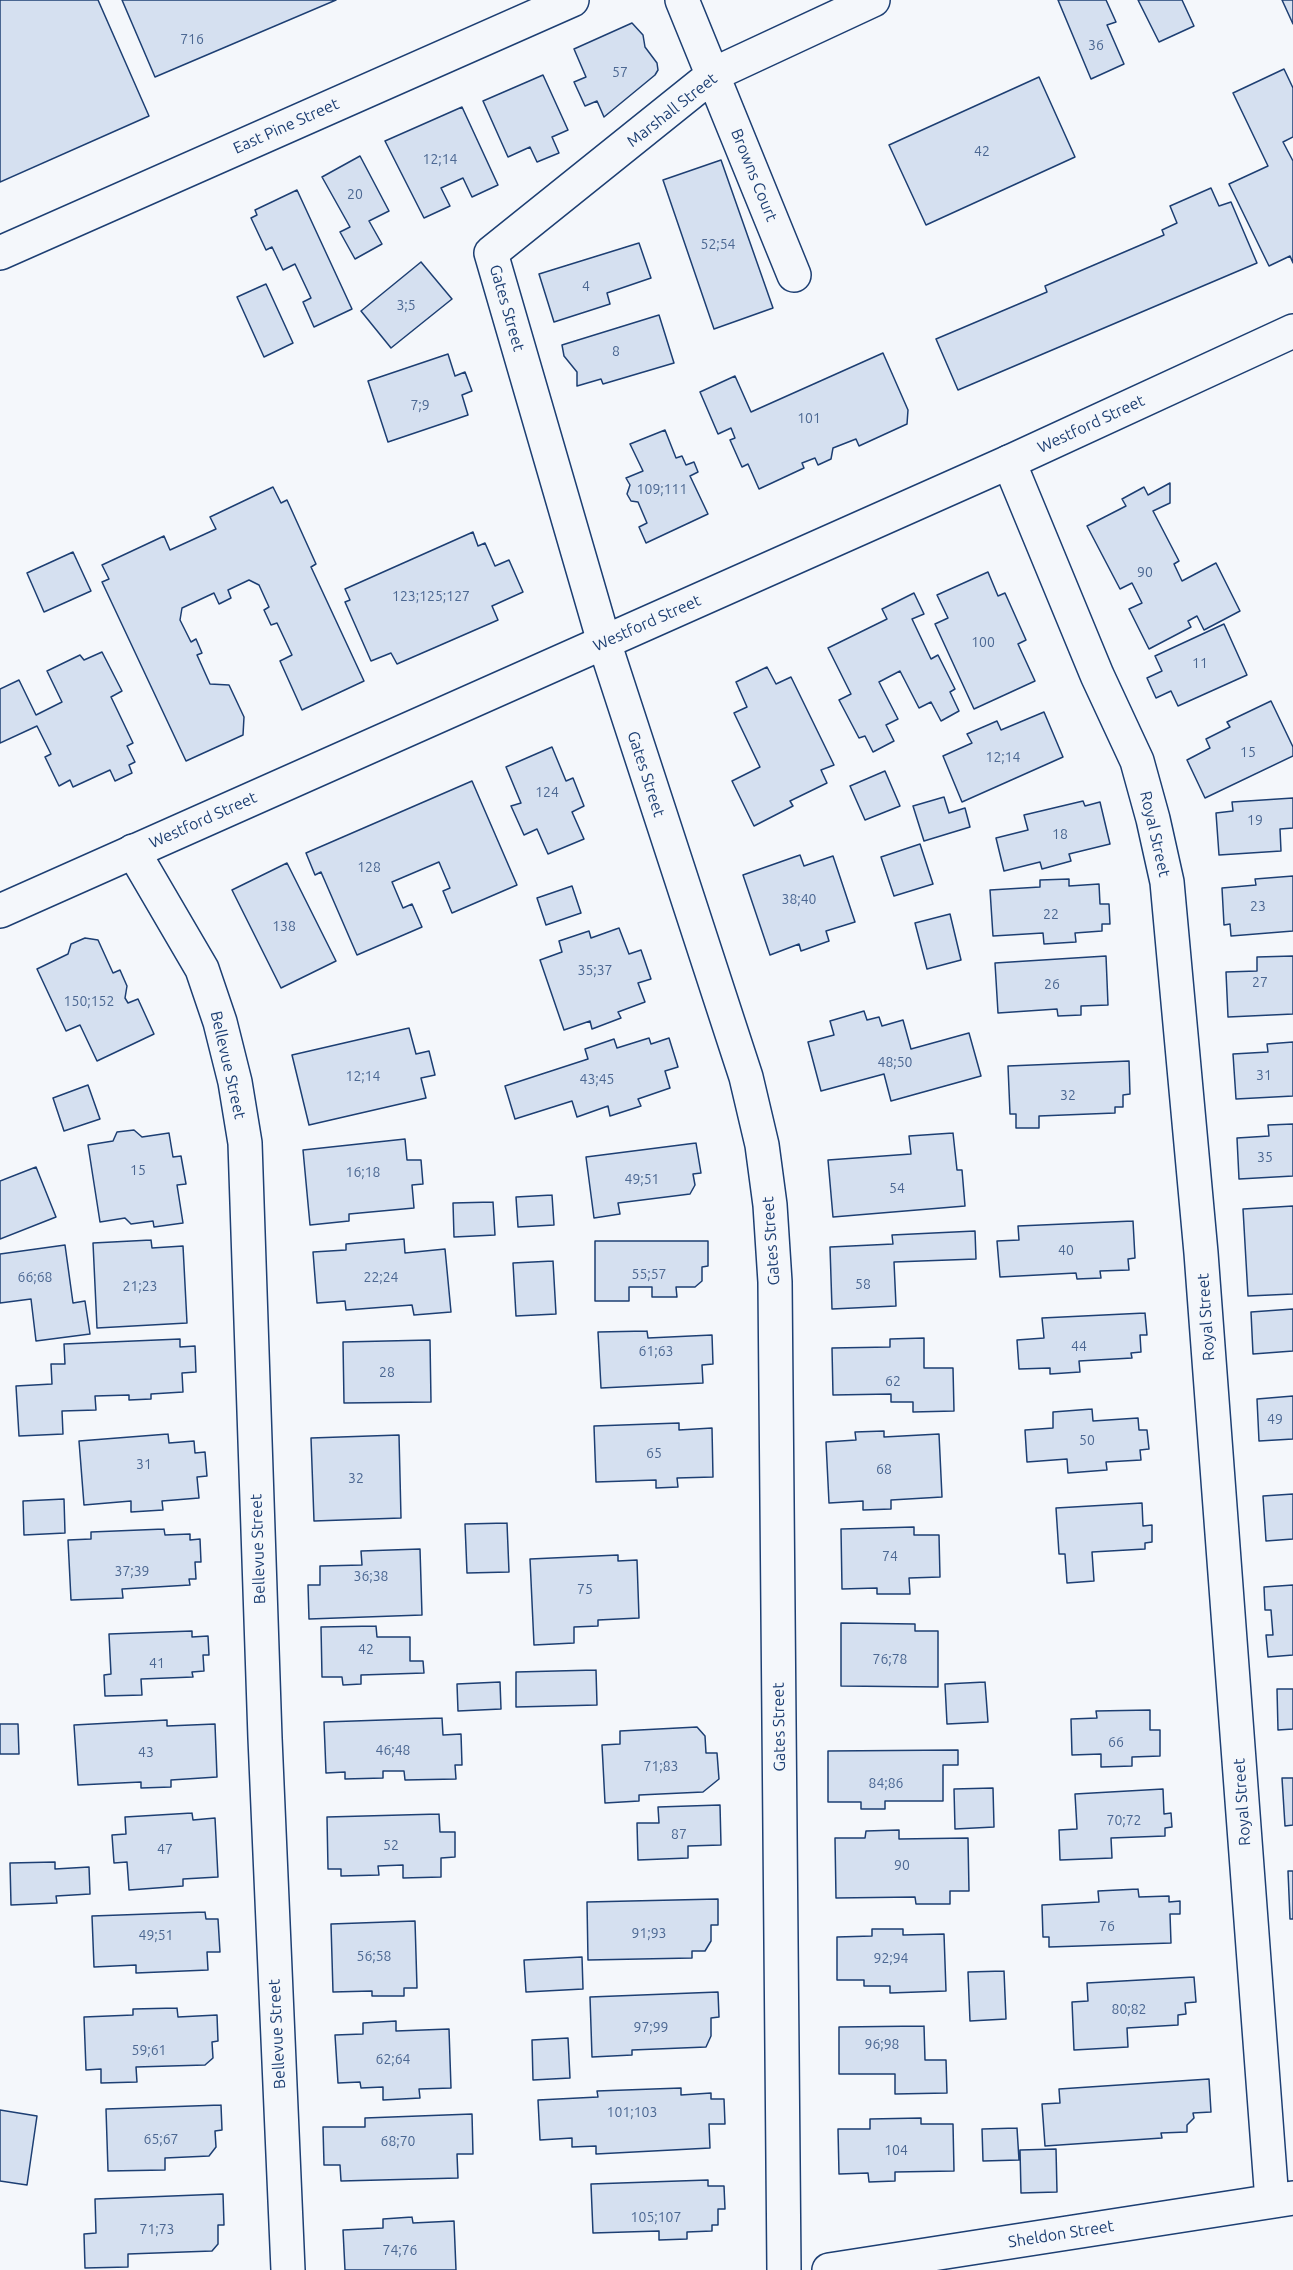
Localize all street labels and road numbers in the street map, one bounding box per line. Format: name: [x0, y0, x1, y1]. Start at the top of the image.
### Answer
street label: Marshall Street: [623, 69, 721, 151]
street label: East Pine Street: [230, 94, 342, 158]
street label: Browns Court: [727, 126, 781, 224]
street label: Gates Street: [485, 262, 529, 354]
street label: Westford Street: [1034, 391, 1148, 457]
street label: Westford Street: [590, 591, 704, 655]
street label: Gates Street: [623, 729, 669, 819]
street label: Westford Street: [146, 788, 260, 852]
street label: Royal Street: [1136, 789, 1174, 879]
street label: Bellevue Street: [206, 1009, 250, 1121]
street label: Gates Street: [758, 1196, 784, 1286]
street label: Royal Street: [1193, 1273, 1219, 1361]
street label: Bellevue Street: [246, 1494, 270, 1604]
street label: Gates Street: [769, 1682, 789, 1772]
street label: Royal Street: [1229, 1758, 1255, 1846]
street label: Bellevue Street: [265, 1978, 289, 2090]
street label: Sheldon Street: [1007, 2216, 1115, 2252]

